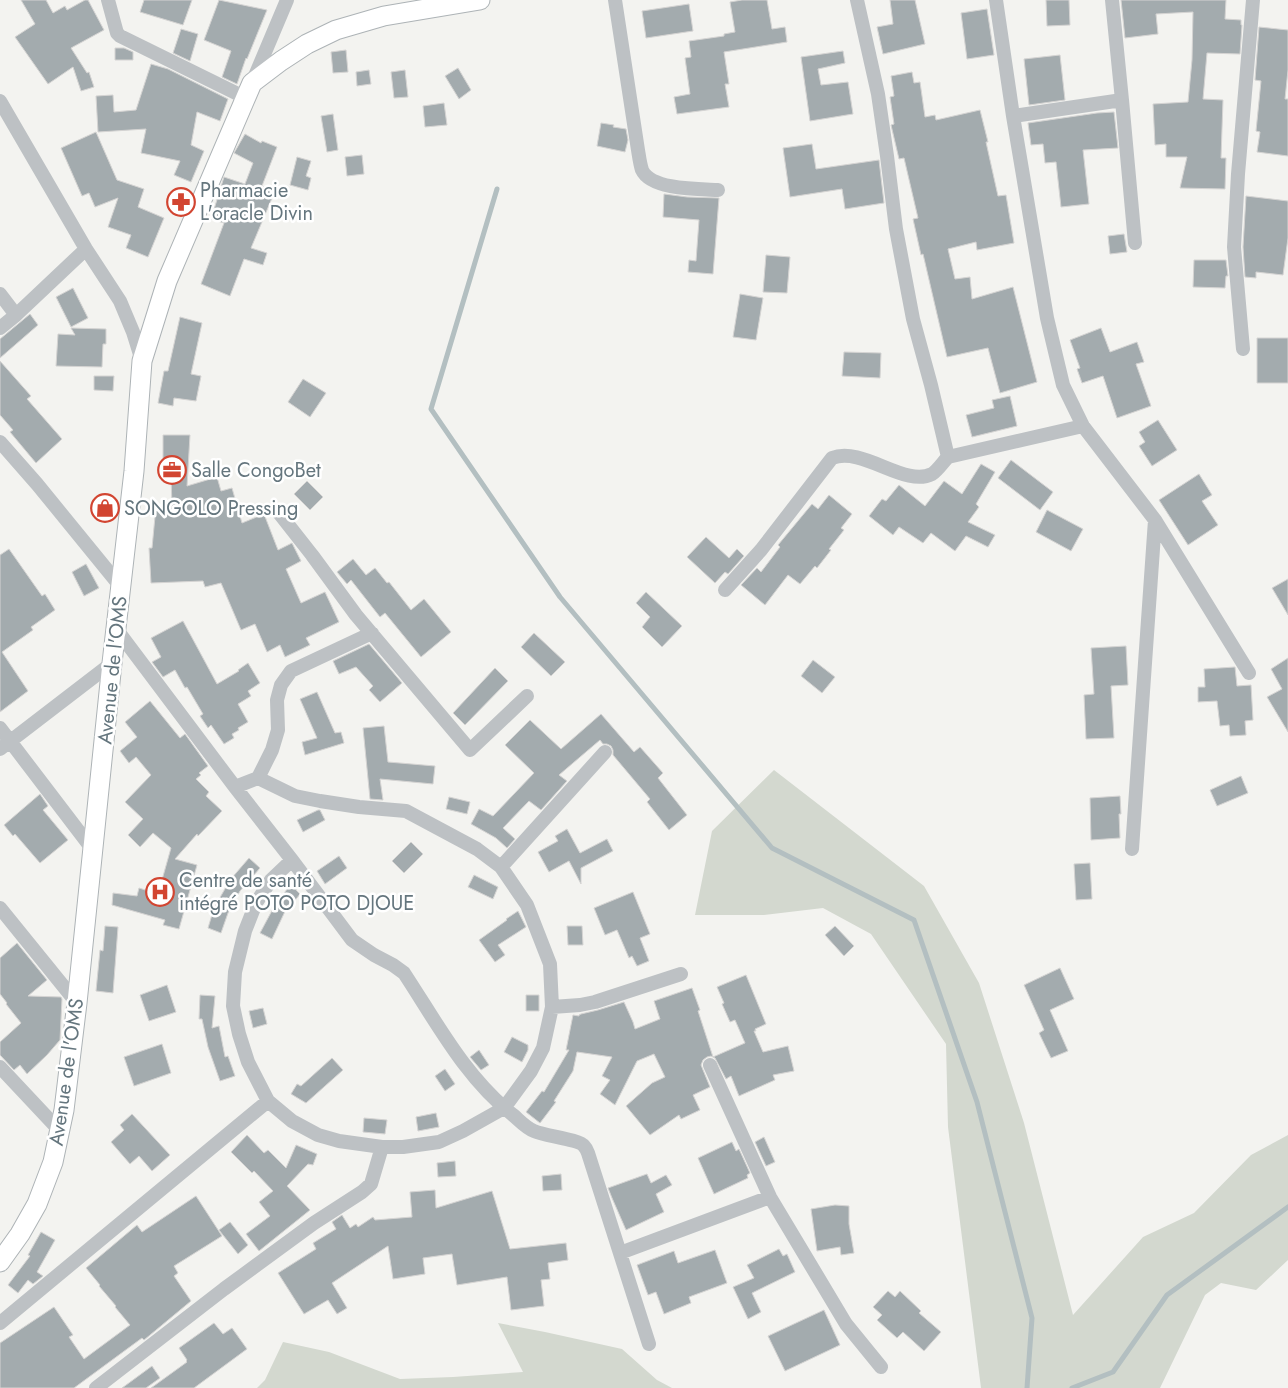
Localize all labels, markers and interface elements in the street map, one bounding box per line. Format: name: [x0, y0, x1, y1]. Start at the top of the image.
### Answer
place label: Pharmacie L'oracle Divin: [200, 176, 313, 228]
pharmacy icon: Pharmacie L'oracle Divin: [166, 187, 196, 217]
office icon: Salle CongoBet: [157, 455, 187, 485]
place label: Salle CongoBet: [191, 456, 321, 485]
shop icon: SONGOLO Pressing: [90, 493, 120, 523]
place label: SONGOLO Pressing: [124, 494, 298, 523]
street label: Avenue de l'OMS: [90, 595, 135, 745]
place label: Centre de santé intégré POTO POTO DJOUE: [179, 866, 414, 918]
hospital icon: Centre de santé intégré POTO POTO DJOUE: [145, 877, 175, 907]
street label: Avenue de l'OMS: [42, 996, 91, 1148]

